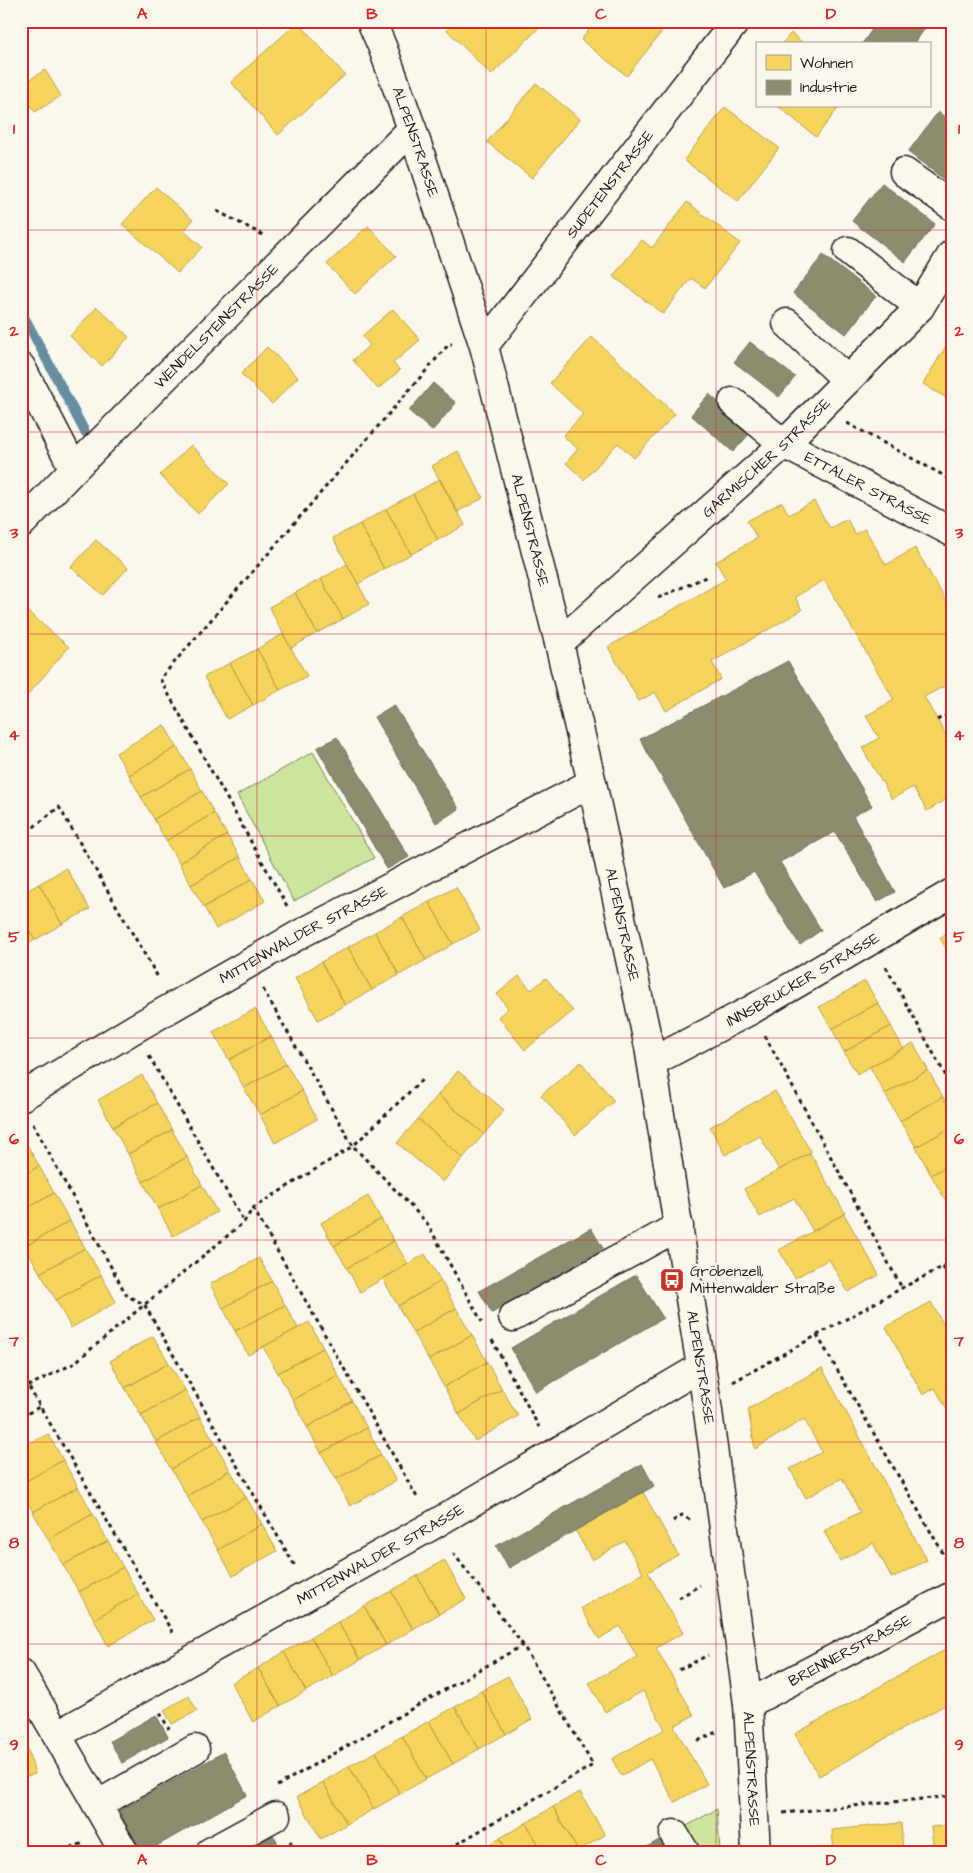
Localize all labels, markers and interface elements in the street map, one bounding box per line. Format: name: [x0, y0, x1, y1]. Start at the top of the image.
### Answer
text: A: [137, 3, 148, 25]
text: B: [366, 3, 378, 25]
text: C: [595, 3, 607, 25]
text: D: [826, 3, 837, 25]
legend: [756, 42, 930, 108]
text: Wohnen: [800, 53, 854, 74]
text: Industrie: [800, 77, 857, 98]
street label: ALPENSTRASSE: [387, 84, 444, 200]
text: 1: [13, 118, 16, 140]
text: 1: [958, 118, 961, 140]
street label: SUDETENSTRASSE: [561, 125, 658, 243]
street label: WENDELSTEINSTRASSE: [149, 259, 283, 393]
text: 2: [8, 320, 19, 342]
text: 2: [953, 320, 964, 342]
street label: GARMISCHER STRASSE: [697, 393, 835, 522]
street label: ETTALER STRASSE: [801, 446, 935, 530]
street label: ALPENSTRASSE: [506, 472, 555, 589]
text: 3: [9, 522, 19, 544]
text: 3: [954, 522, 964, 544]
text: 4: [9, 724, 20, 746]
text: 4: [954, 724, 965, 746]
street label: ALPENSTRASSE: [600, 866, 645, 983]
street label: MITTENWALDER STRASSE: [215, 880, 391, 989]
text: 5: [8, 926, 20, 948]
text: 5: [953, 926, 965, 948]
street label: INNSBRUCKER STRASSE: [723, 927, 883, 1032]
text: 6: [9, 1128, 19, 1150]
text: 6: [954, 1128, 964, 1150]
place label: Gröbenzell, Mittenwalder Straße: [690, 1261, 835, 1299]
bus stop icon: Gröbenzell, Mittenwalder Straße: [659, 1267, 685, 1293]
street label: ALPENSTRASSE: [682, 1309, 720, 1426]
text: 7: [8, 1330, 19, 1352]
text: 7: [953, 1330, 964, 1352]
street label: MITTENWALDER STRASSE: [293, 1499, 468, 1610]
text: 8: [9, 1532, 20, 1554]
text: 8: [954, 1532, 965, 1554]
street label: BRENNERSTRASSE: [785, 1609, 915, 1691]
street label: ALPENSTRASSE: [738, 1711, 765, 1827]
text: 9: [9, 1734, 19, 1756]
text: 9: [954, 1734, 964, 1756]
text: A: [137, 1849, 148, 1871]
text: B: [366, 1849, 378, 1871]
text: C: [595, 1849, 607, 1871]
text: D: [826, 1849, 837, 1871]

